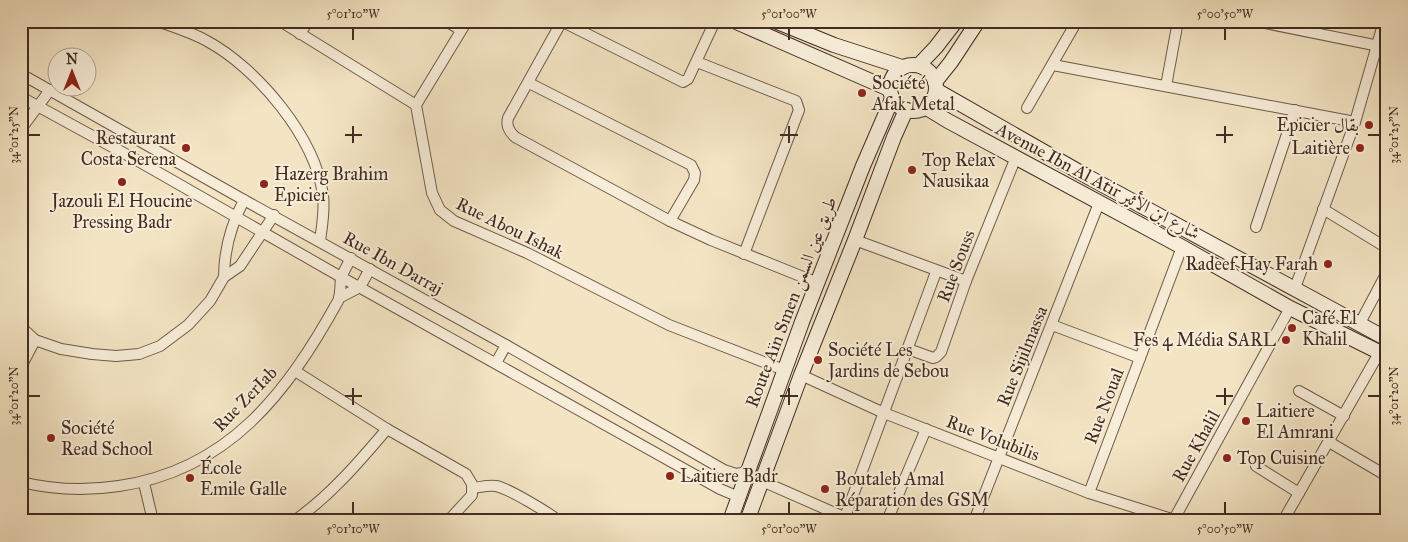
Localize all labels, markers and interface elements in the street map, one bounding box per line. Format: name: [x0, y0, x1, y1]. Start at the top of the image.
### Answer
text: 5°01'10"W: [326, 7, 380, 21]
text: 5°01'00"W: [761, 7, 817, 21]
text: 5°00'50"W: [1197, 7, 1254, 21]
north arrow: [48, 48, 98, 98]
text: N: [66, 51, 78, 68]
place label: Société Afak Metal: [871, 72, 955, 115]
marker: Société Afak Metal: [856, 87, 868, 99]
text: 34°01'25"N: [7, 106, 21, 164]
text: 34°01'25"N: [1387, 106, 1401, 164]
place label: Epicier بقال: [1276, 114, 1359, 136]
street label: Avenue Ibn Al Atir شارع ابن الأثير: [989, 116, 1205, 248]
marker: Epicier بقال: [1363, 119, 1375, 131]
place label: Restaurant Costa Serena: [81, 127, 177, 170]
place label: Laitière: [1291, 137, 1350, 159]
marker: Restaurant Costa Serena: [180, 142, 192, 154]
marker: Laitière: [1354, 142, 1366, 154]
place label: Top Relax Nausikaa: [922, 149, 995, 192]
place label: Hazerg Brahim Epicier: [274, 163, 388, 206]
marker: Top Relax Nausikaa: [906, 164, 918, 176]
marker: Jazouli El Houcine Pressing Badr: [116, 176, 128, 188]
marker: Hazerg Brahim Epicier: [258, 178, 270, 190]
place label: Jazouli El Houcine Pressing Badr: [50, 190, 192, 234]
street label: Rue Abou Ishak: [453, 192, 568, 264]
street label: Route Aïn Smen طريق عين السمن: [741, 193, 842, 411]
street label: Rue Ibn Darraj: [339, 227, 447, 299]
street label: Rue Souss: [932, 227, 980, 305]
place label: Radeef Hay Farah: [1185, 253, 1318, 275]
marker: Radeef Hay Farah: [1322, 258, 1334, 270]
street label: Rue Sijilmassa: [992, 302, 1052, 409]
place label: Café El Khalil: [1302, 307, 1357, 350]
marker: Café El Khalil: [1286, 322, 1298, 334]
place label: Fes 4 Média SARL: [1133, 329, 1277, 351]
marker: Fes 4 Média SARL: [1280, 334, 1292, 346]
place label: Société Les Jardins de Sebou: [826, 339, 949, 383]
marker: Société Les Jardins de Sebou: [812, 354, 824, 366]
street label: Rue ZerIab: [208, 362, 282, 436]
street label: Rue Noual: [1079, 365, 1129, 447]
text: 34°01'20"N: [7, 366, 21, 426]
text: 34°01'20"N: [1387, 366, 1401, 426]
place label: Laitiere El Amrani: [1256, 400, 1334, 443]
street label: Rue Khalil: [1167, 406, 1225, 486]
street label: Rue Volubilis: [943, 410, 1043, 466]
marker: Laitiere El Amrani: [1240, 415, 1252, 427]
place label: Société Read School: [61, 417, 153, 460]
marker: Société Read School: [45, 432, 57, 444]
place label: Top Cuisine: [1237, 447, 1325, 469]
marker: Top Cuisine: [1221, 452, 1233, 464]
place label: École Emile Galle: [200, 455, 287, 500]
place label: Laitiere Badr: [680, 465, 778, 487]
place label: Boutaleb Amal Réparation des GSM: [835, 468, 989, 511]
marker: Laitiere Badr: [664, 470, 676, 482]
marker: École Emile Galle: [184, 472, 196, 484]
marker: Boutaleb Amal Réparation des GSM: [819, 483, 831, 495]
text: 5°01'10"W: [326, 522, 380, 536]
text: 5°01'00"W: [761, 522, 817, 536]
text: 5°00'50"W: [1197, 522, 1254, 536]

